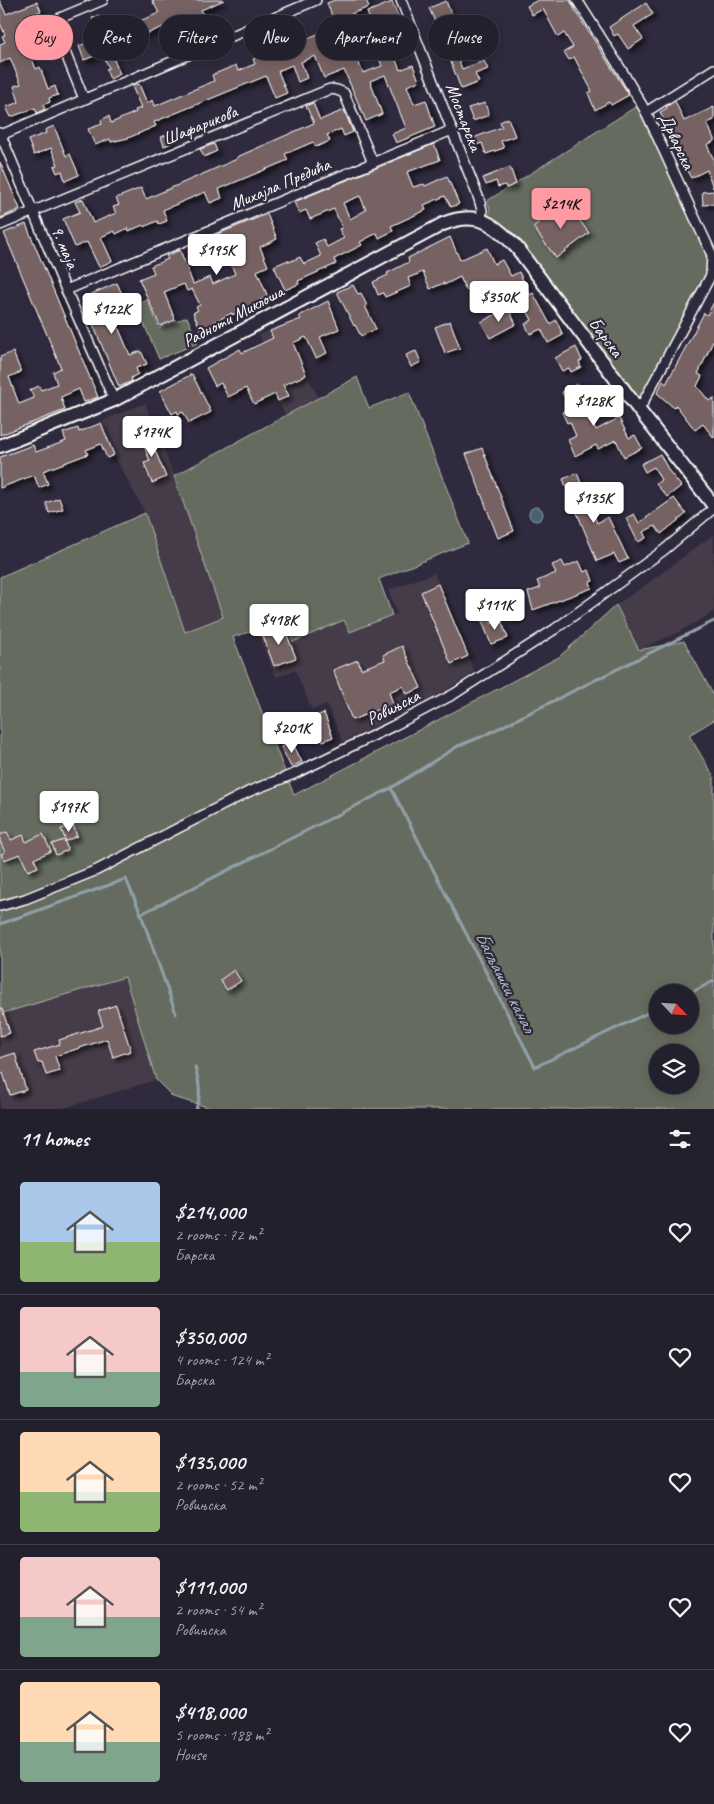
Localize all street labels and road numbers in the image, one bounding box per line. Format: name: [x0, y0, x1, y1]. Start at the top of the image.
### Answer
street label: Мостарска: [441, 80, 488, 156]
street label: Шафарикова: [160, 99, 242, 150]
street label: Дрварска: [654, 109, 700, 174]
street label: Михајла Предића: [227, 153, 334, 215]
street label: 9. маја: [46, 222, 84, 273]
street label: Радноти Миклоша: [179, 279, 289, 352]
street label: Барска: [584, 313, 629, 363]
street label: Ровињска: [363, 684, 424, 730]

